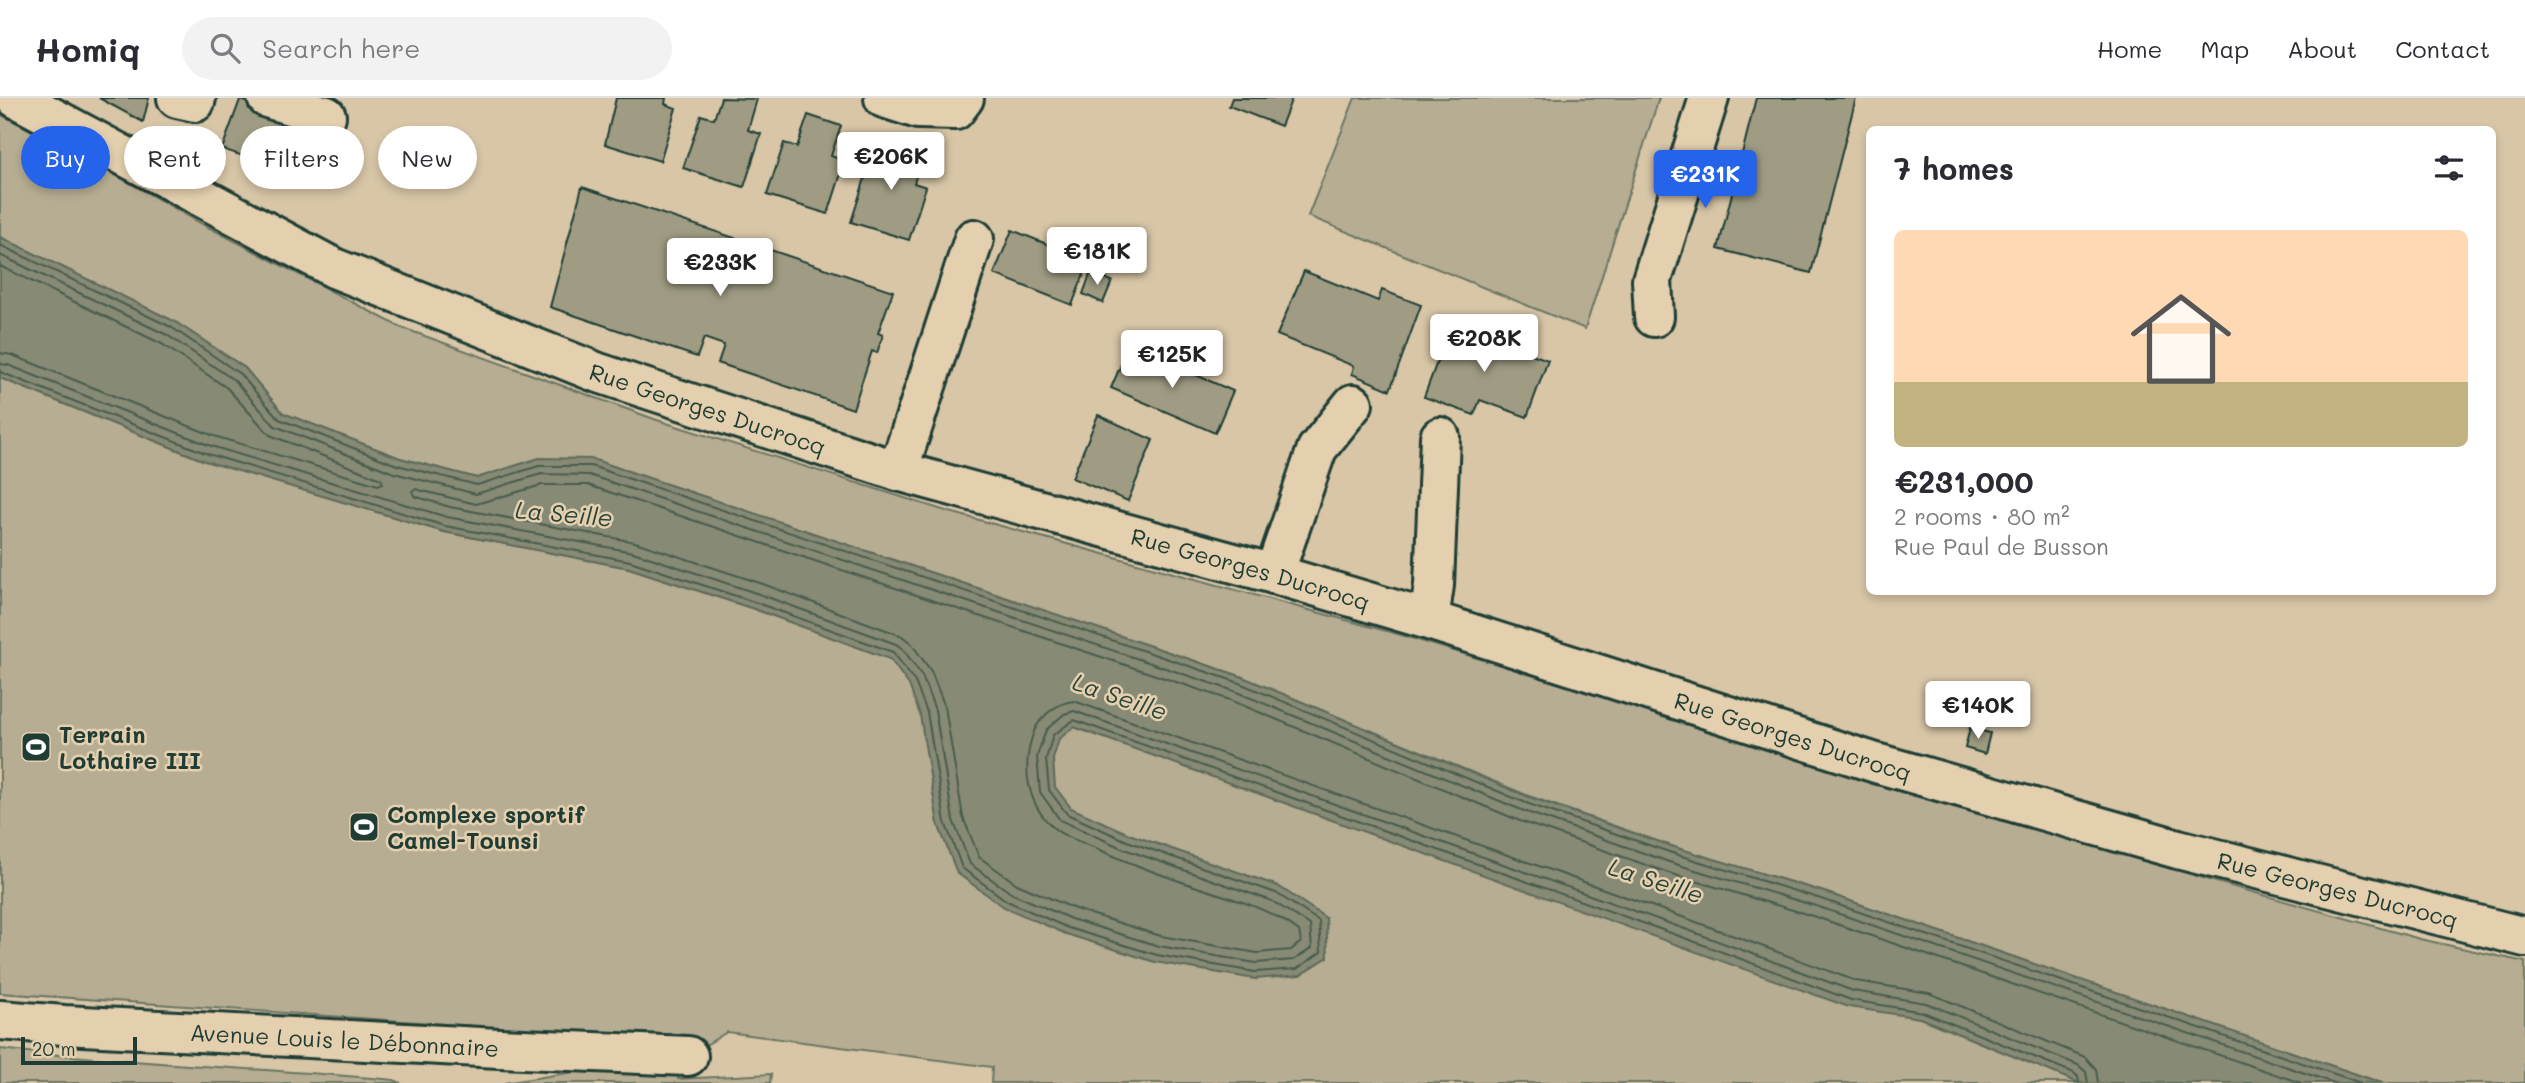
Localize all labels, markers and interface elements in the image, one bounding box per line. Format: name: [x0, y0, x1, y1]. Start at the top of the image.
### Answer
search box: [182, 17, 672, 80]
text: Homiq: [35, 27, 140, 70]
icon: search: [206, 29, 244, 67]
text: Search here: [262, 31, 420, 65]
text: Home: [2097, 33, 2162, 64]
text: Map: [2200, 33, 2249, 64]
text: About: [2287, 33, 2357, 64]
text: Contact: [2395, 33, 2490, 64]
chip: Buy: [21, 126, 110, 189]
chip: Rent: [124, 126, 226, 189]
chip: Filters: [240, 126, 364, 189]
chip: New: [378, 126, 477, 189]
pin: €206K: [842, 132, 940, 192]
text: €206K: [853, 140, 929, 170]
text: 7 homes: [1894, 148, 2014, 188]
icon: filters: [2430, 149, 2468, 187]
pin: €231K: [1656, 150, 1754, 210]
text: €231K: [1670, 158, 1740, 188]
pin: €181K: [1048, 228, 1146, 287]
text: €181K: [1063, 235, 1131, 265]
pin: €233K: [671, 238, 769, 298]
text: €233K: [683, 246, 757, 276]
icon: home: [2118, 276, 2244, 402]
pin: €208K: [1435, 314, 1533, 374]
text: €208K: [1446, 322, 1522, 352]
pin: €125K: [1123, 330, 1221, 390]
text: €125K: [1137, 338, 1207, 368]
street label: Rue Georges Ducrocq: [586, 356, 830, 461]
text: €231,000: [1894, 461, 2033, 501]
water label: La Seille: [514, 493, 614, 533]
text: 2 rooms · 80 m²: [1894, 501, 2070, 531]
street label: Rue Georges Ducrocq: [1128, 521, 1374, 617]
text: Rue Paul de Busson: [1894, 531, 2109, 561]
water label: La Seille: [1069, 665, 1171, 727]
pin: €140K: [1929, 682, 2027, 741]
street label: Rue Georges Ducrocq: [1671, 685, 1915, 787]
text: €140K: [1941, 689, 2015, 719]
place label: Terrain Lothaire III: [59, 719, 201, 775]
sports icon: Terrain Lothaire III: [19, 730, 53, 764]
place label: Complexe sportif Camel-Tounsi: [387, 799, 586, 855]
sports icon: Complexe sportif Camel-Tounsi: [347, 810, 381, 844]
street label: Rue Georges Ducrocq: [2214, 845, 2461, 934]
water label: La Seille: [1605, 850, 1707, 910]
street label: Avenue Louis le Débonnaire: [189, 1017, 500, 1063]
scale bar: [21, 1034, 136, 1066]
text: 20 m: [32, 1036, 76, 1061]

